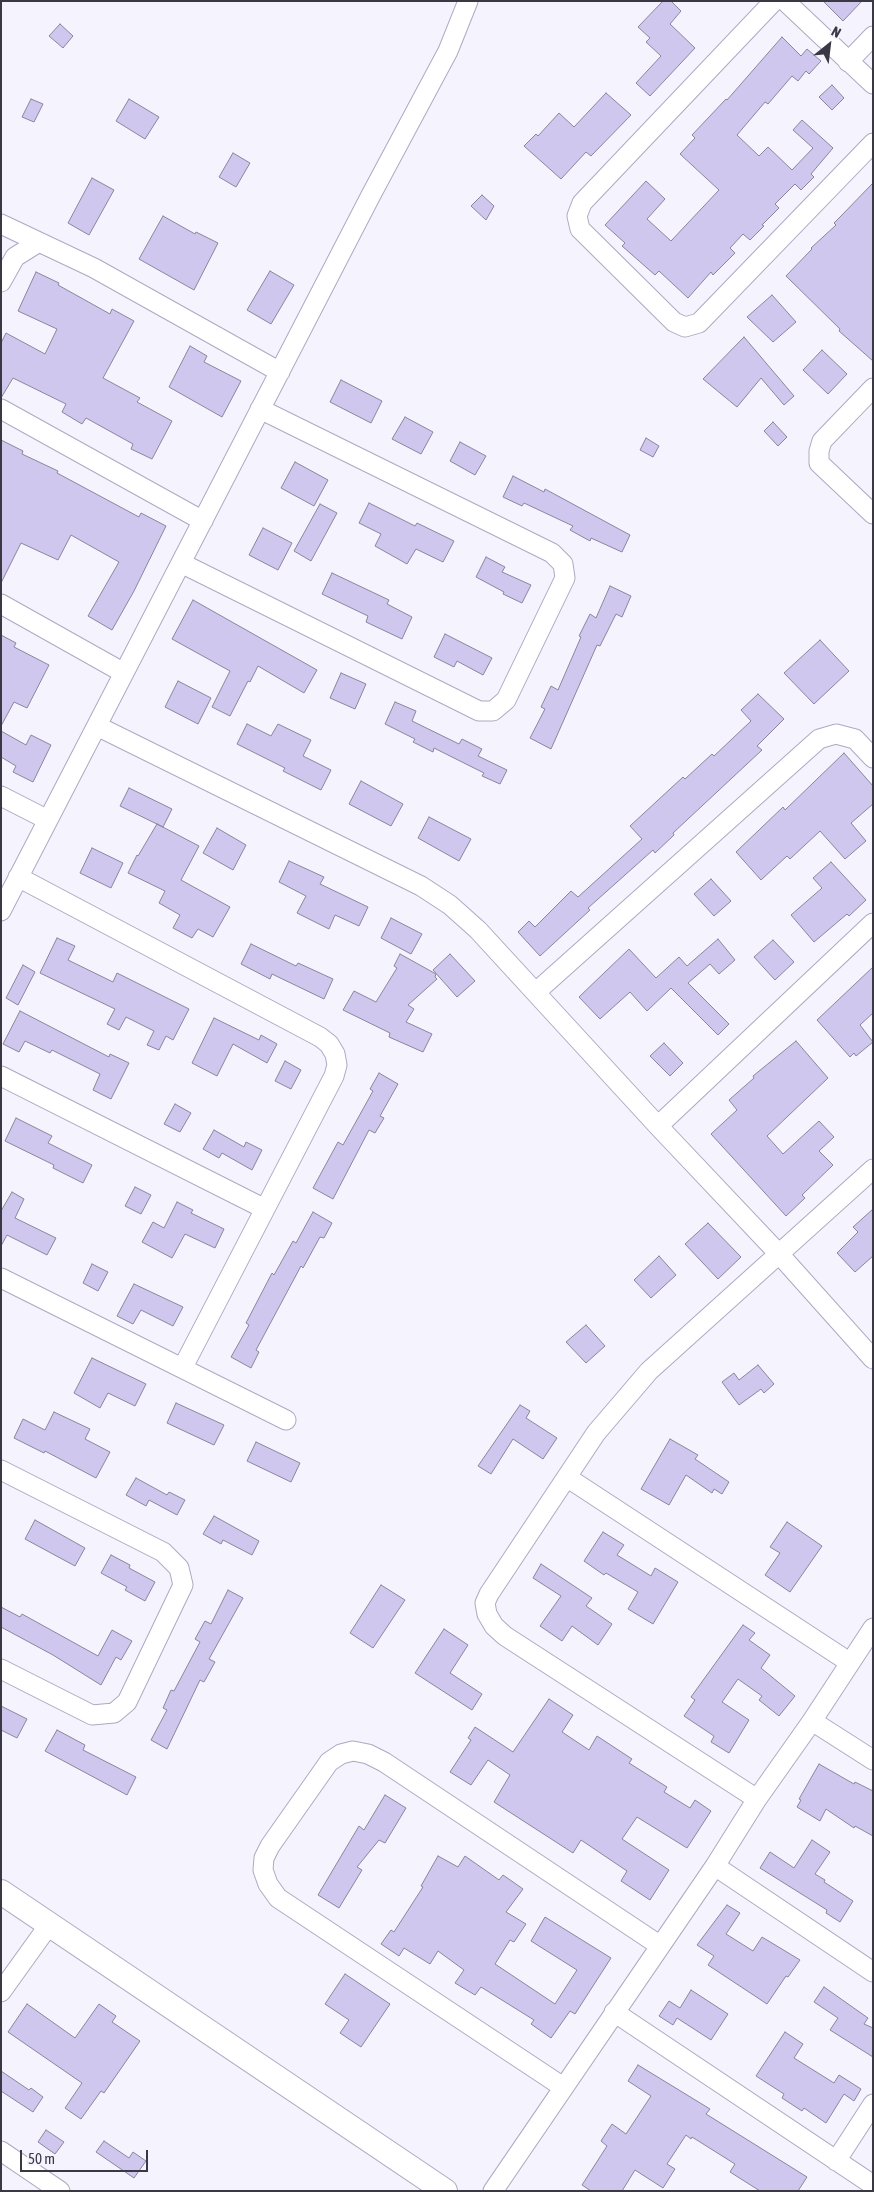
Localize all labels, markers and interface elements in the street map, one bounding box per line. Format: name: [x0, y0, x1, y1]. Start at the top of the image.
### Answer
north arrow: [804, 20, 854, 70]
text: N: [829, 23, 844, 41]
scale bar: [22, 2140, 150, 2172]
text: 50 m: [28, 2150, 55, 2167]

